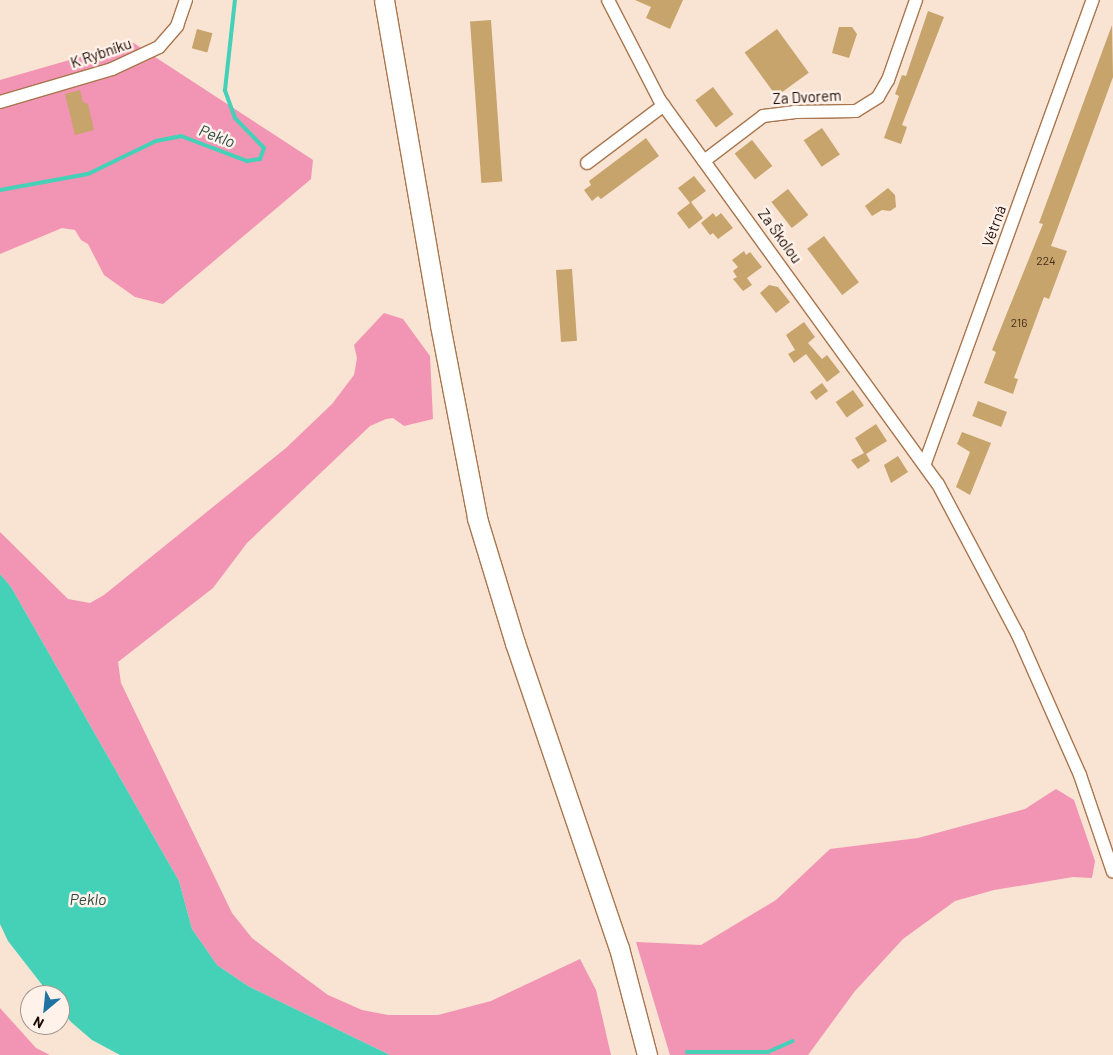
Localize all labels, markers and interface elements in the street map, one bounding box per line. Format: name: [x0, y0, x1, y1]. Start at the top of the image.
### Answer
street label: K Rybníku: [68, 34, 134, 72]
street label: Za Dvorem: [772, 86, 842, 108]
water label: Peklo: [196, 120, 238, 152]
street label: Větrná: [978, 203, 1010, 249]
street label: Za Školou: [754, 205, 806, 267]
house number: 224: [1036, 254, 1056, 268]
house number: 216: [1011, 316, 1027, 330]
water label: Peklo: [70, 889, 106, 909]
north arrow: [20, 985, 70, 1035]
text: N: [30, 1013, 46, 1032]

